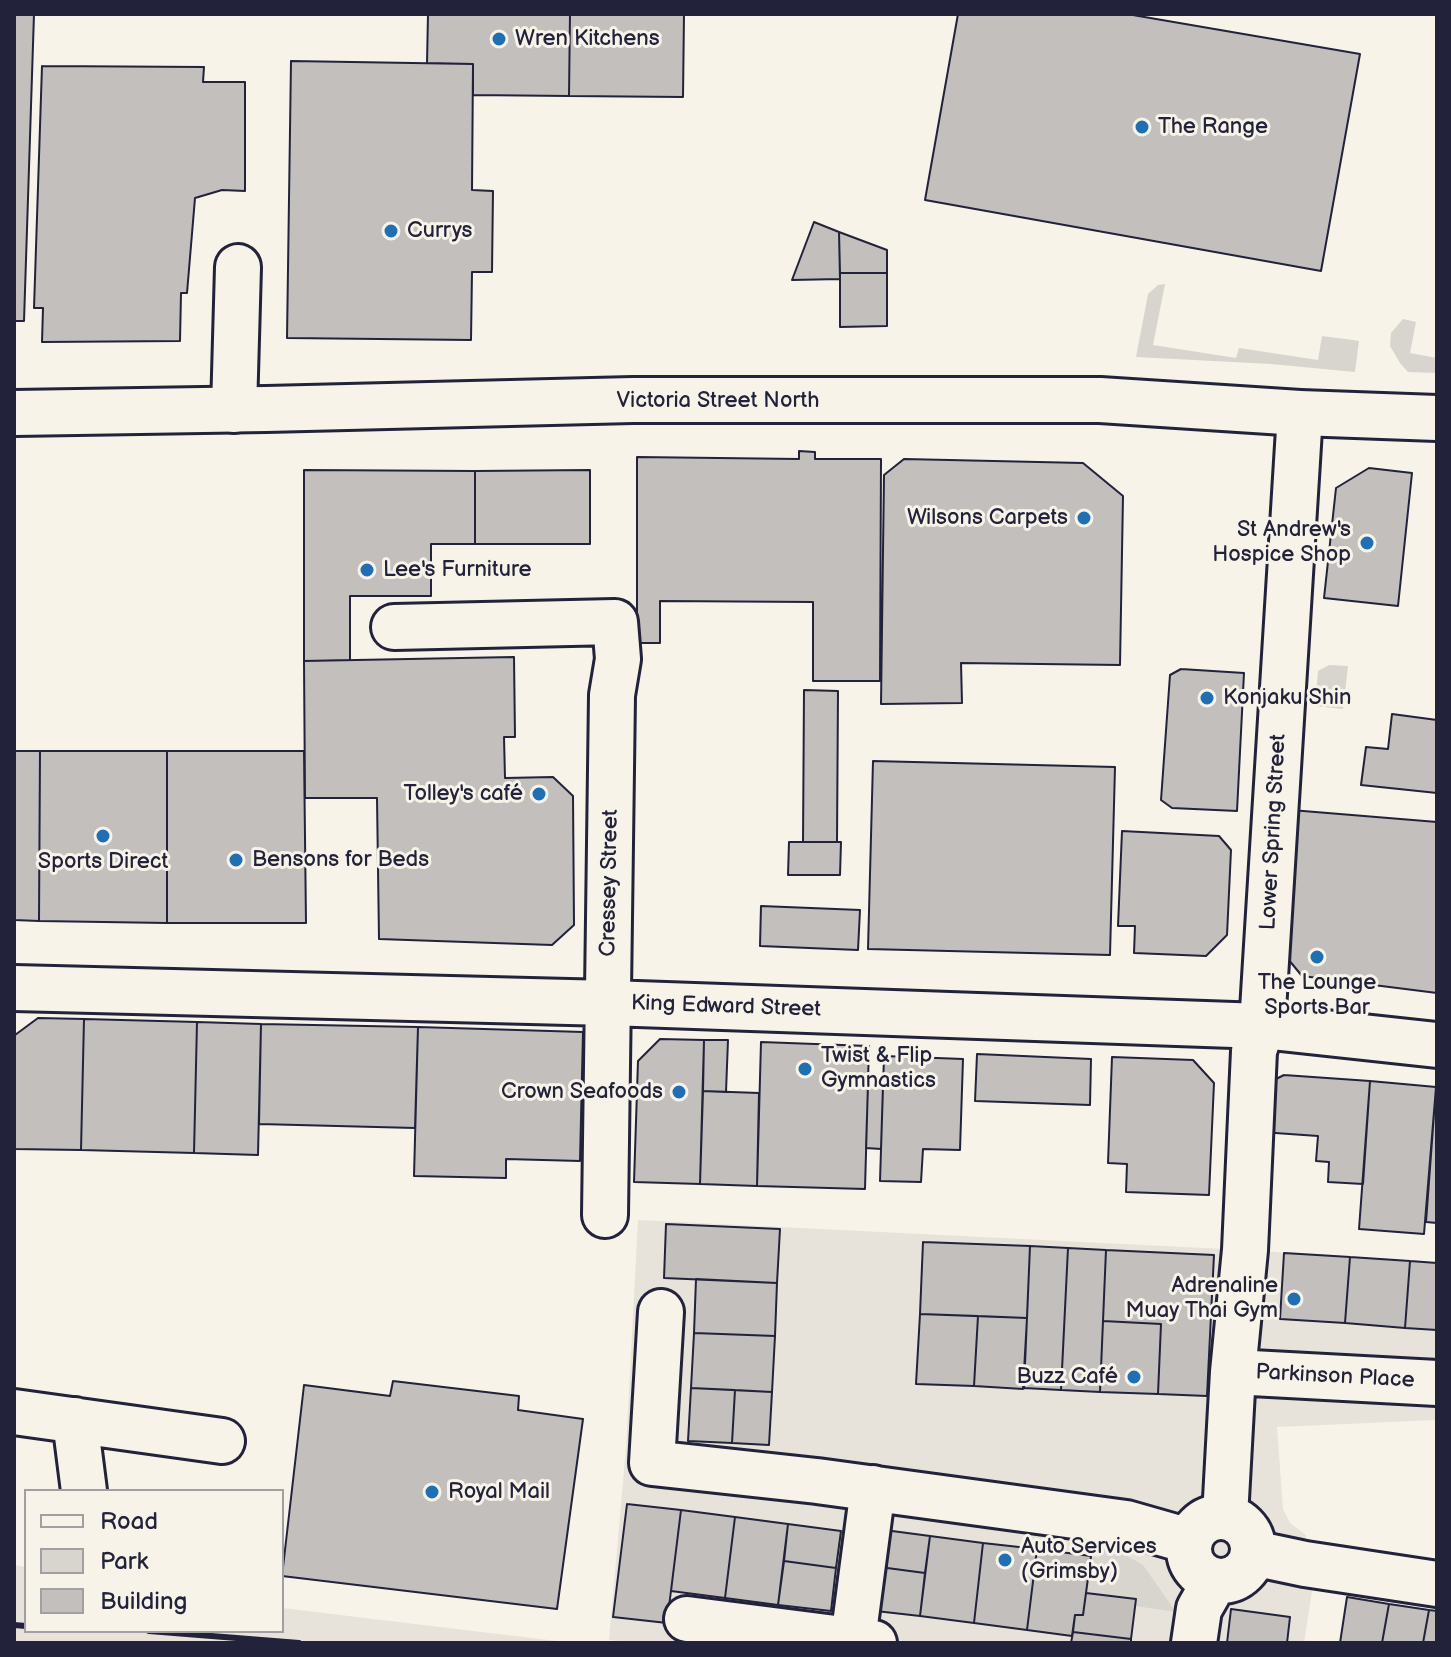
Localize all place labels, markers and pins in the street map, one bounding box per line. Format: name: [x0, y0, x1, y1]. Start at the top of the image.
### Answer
place label: Wren Kitchens: [515, 26, 660, 52]
marker: Wren Kitchens: [490, 30, 508, 48]
place label: The Range: [1158, 114, 1268, 140]
marker: The Range: [1133, 118, 1151, 136]
place label: Currys: [407, 218, 472, 244]
marker: Currys: [382, 222, 400, 240]
place label: Wilsons Carpets: [907, 505, 1068, 531]
marker: Wilsons Carpets: [1075, 509, 1093, 527]
place label: St Andrew's Hospice Shop: [1212, 517, 1351, 568]
marker: St Andrew's Hospice Shop: [1358, 534, 1376, 552]
place label: Lee's Furniture: [383, 557, 531, 583]
marker: Lee's Furniture: [358, 561, 376, 579]
place label: Konjaku Shin: [1223, 685, 1351, 711]
marker: Konjaku Shin: [1198, 689, 1216, 707]
place label: Tolley's café: [404, 781, 523, 807]
marker: Tolley's café: [530, 785, 548, 803]
marker: Sports Direct: [94, 827, 112, 845]
place label: Bensons for Beds: [252, 847, 429, 873]
place label: Sports Direct: [38, 849, 168, 875]
marker: Bensons for Beds: [227, 851, 245, 869]
marker: The Lounge Sports Bar: [1308, 948, 1326, 966]
place label: The Lounge Sports Bar: [1258, 970, 1376, 1022]
place label: Twist & Flip Gymnastics: [821, 1043, 936, 1094]
marker: Twist & Flip Gymnastics: [796, 1060, 814, 1078]
place label: Crown Seafoods: [501, 1079, 663, 1105]
marker: Crown Seafoods: [670, 1083, 688, 1101]
place label: Adrenaline Muay Thai Gym: [1125, 1273, 1278, 1324]
marker: Adrenaline Muay Thai Gym: [1285, 1290, 1303, 1308]
place label: Buzz Café: [1016, 1364, 1118, 1390]
marker: Buzz Café: [1125, 1368, 1143, 1386]
place label: Royal Mail: [448, 1479, 550, 1505]
marker: Royal Mail: [423, 1483, 441, 1501]
place label: Auto Services (Grimsby): [1021, 1534, 1157, 1586]
marker: Auto Services (Grimsby): [996, 1551, 1014, 1569]

